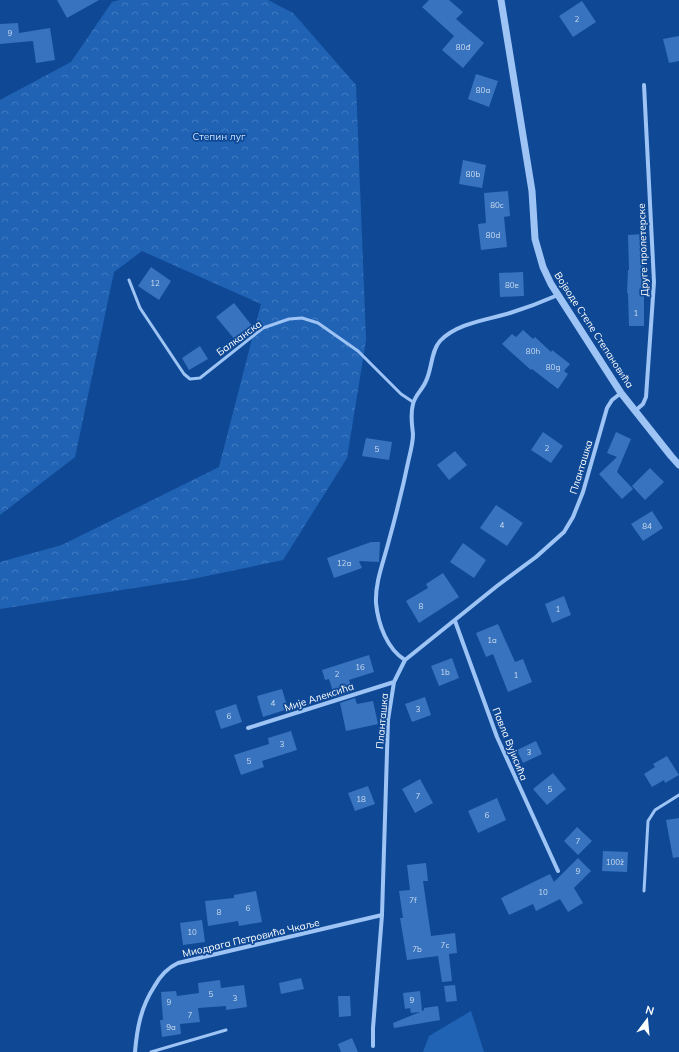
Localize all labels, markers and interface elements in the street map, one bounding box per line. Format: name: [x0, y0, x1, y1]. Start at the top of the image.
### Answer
house number: 2: [575, 14, 580, 24]
house number: 9: [8, 28, 13, 38]
house number: 80đ: [456, 42, 470, 52]
house number: 80a: [476, 85, 490, 95]
park label: Степин луг: [192, 130, 246, 143]
house number: 80b: [466, 169, 480, 179]
house number: 80c: [490, 200, 504, 210]
street label: Друге пролетерске: [635, 203, 651, 297]
house number: 80d: [486, 230, 500, 240]
street label: Војводе Степе Степановића: [551, 269, 637, 391]
house number: 12: [150, 278, 160, 288]
house number: 80e: [505, 280, 519, 290]
house number: 1: [634, 308, 639, 318]
street label: Балканска: [214, 317, 264, 359]
house number: 80h: [526, 346, 540, 356]
house number: 80g: [546, 362, 560, 372]
street label: Планташка: [567, 438, 595, 496]
house number: 2: [545, 443, 550, 453]
house number: 5: [375, 444, 380, 454]
house number: 4: [500, 520, 505, 530]
house number: 84: [642, 521, 652, 531]
house number: 12a: [337, 558, 351, 568]
house number: 8: [419, 601, 424, 611]
house number: 1: [556, 604, 561, 614]
house number: 1a: [487, 635, 497, 645]
house number: 16: [355, 662, 365, 672]
house number: 1b: [440, 667, 450, 677]
house number: 2: [335, 669, 340, 679]
house number: 1: [514, 670, 519, 680]
street label: Мије Алексића: [283, 680, 355, 714]
street label: Планташка: [373, 693, 391, 749]
house number: 4: [271, 698, 276, 708]
house number: 3: [416, 704, 421, 714]
street label: Павла Вујисића: [489, 706, 531, 782]
house number: 6: [227, 711, 232, 721]
house number: 3: [280, 739, 285, 749]
house number: 3: [527, 747, 532, 757]
house number: 5: [247, 756, 252, 766]
house number: 5: [548, 784, 553, 794]
house number: 7: [416, 791, 421, 801]
house number: 18: [356, 794, 366, 804]
house number: 6: [485, 810, 490, 820]
house number: 7: [576, 836, 581, 846]
house number: 100ž: [606, 857, 624, 867]
house number: 9: [576, 866, 581, 876]
house number: 10: [538, 887, 548, 897]
house number: 7f: [409, 895, 417, 905]
house number: 6: [246, 903, 251, 913]
house number: 8: [217, 907, 222, 917]
street label: Миодрага Петровића Чкаље: [181, 916, 321, 960]
house number: 10: [187, 927, 197, 937]
house number: 7c: [441, 940, 449, 950]
house number: 7b: [412, 944, 422, 954]
house number: 5: [209, 989, 214, 999]
house number: 3: [233, 993, 238, 1003]
house number: 9: [410, 995, 415, 1005]
house number: 9: [167, 997, 172, 1007]
north arrow: [627, 1000, 667, 1040]
text: N: [644, 1003, 656, 1018]
house number: 7: [188, 1010, 193, 1020]
house number: 9a: [166, 1022, 176, 1032]

